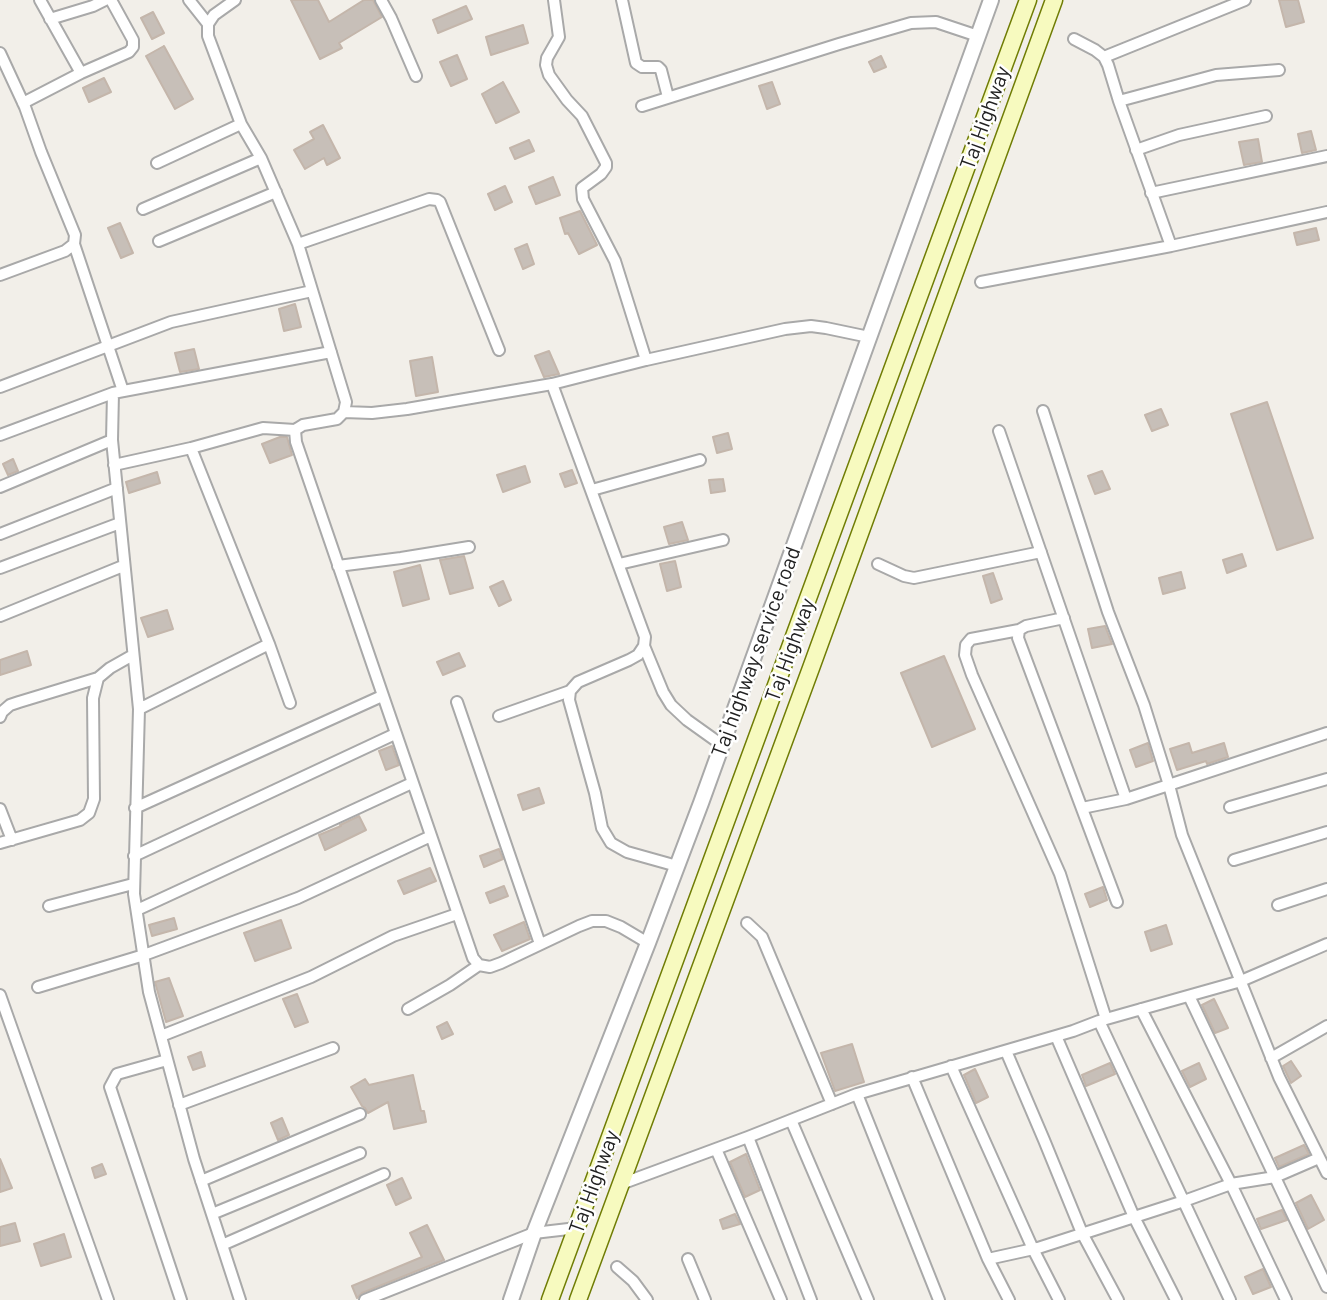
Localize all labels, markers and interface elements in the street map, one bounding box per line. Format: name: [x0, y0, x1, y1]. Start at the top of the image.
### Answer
street label: Taj Highway: [955, 63, 1015, 173]
street label: Taj highway service road: [706, 543, 806, 761]
street label: Taj Highway: [760, 595, 820, 705]
street label: Taj Highway: [564, 1127, 624, 1237]

